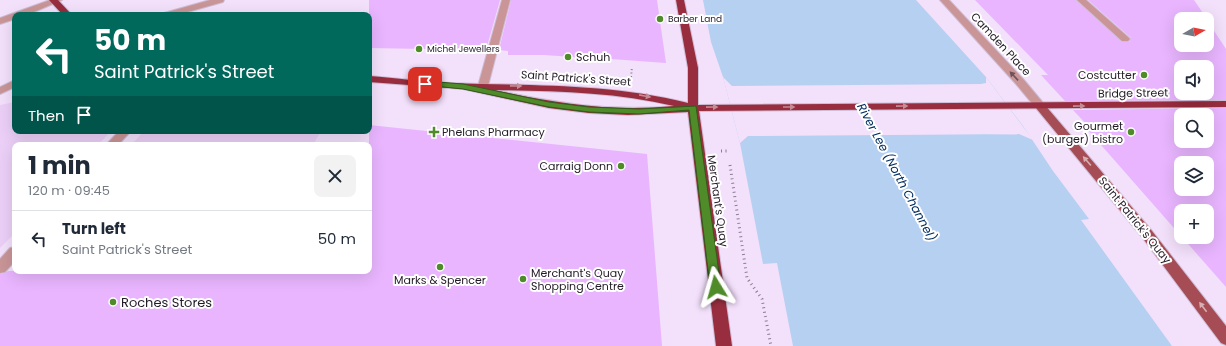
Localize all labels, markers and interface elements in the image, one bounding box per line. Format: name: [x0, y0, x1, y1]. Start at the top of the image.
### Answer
street label: Camden Place: [967, 9, 1035, 79]
north arrow: [1174, 12, 1214, 52]
map controls: [1174, 12, 1214, 244]
place label: Barber Land: [668, 13, 722, 25]
marker: Barber Land: [655, 14, 665, 24]
text: 50 m: [94, 21, 166, 60]
icon: left: [28, 28, 80, 80]
place label: Michel Jewellers: [427, 43, 500, 55]
marker: Michel Jewellers: [414, 44, 424, 54]
place label: Schuh: [576, 49, 610, 65]
marker: Schuh: [563, 52, 573, 62]
text: Saint Patrick's Street: [94, 59, 274, 84]
button: sound: [1174, 60, 1214, 100]
street label: Saint Patrick's Street: [520, 66, 632, 90]
pin: [408, 67, 442, 101]
place label: Costcutter: [1078, 67, 1136, 83]
marker: Costcutter: [1139, 70, 1149, 80]
one-way arrow: [1010, 71, 1019, 81]
icon: arrive: [414, 73, 436, 95]
one-way arrow: [510, 83, 523, 89]
street label: Bridge Street: [1098, 84, 1168, 102]
one-way arrow: [639, 93, 651, 99]
water label: River Lee (North Channel): [853, 100, 941, 244]
one-way arrow: [896, 103, 909, 109]
one-way arrow: [1073, 103, 1086, 109]
icon: arrive: [73, 104, 95, 126]
one-way arrow: [706, 104, 719, 110]
one-way arrow: [783, 104, 796, 110]
text: Then: [28, 105, 65, 126]
button: search: [1174, 108, 1214, 148]
place label: Gourmet (burger) bistro: [1042, 118, 1123, 147]
place label: Phelans Pharmacy: [442, 124, 545, 140]
marker: Phelans Pharmacy: [429, 127, 439, 137]
marker: Gourmet (burger) bistro: [1126, 127, 1136, 137]
text: 1 min: [28, 149, 91, 182]
street label: Merchant's Quay: [704, 154, 732, 249]
button: close: [314, 155, 356, 197]
one-way arrow: [1082, 156, 1091, 167]
button: layers: [1174, 156, 1214, 196]
place label: Carraig Donn: [539, 158, 613, 174]
marker: Carraig Donn: [616, 161, 626, 171]
street label: Saint Patrick's Quay: [1095, 173, 1175, 267]
text: 120 m · 09:45: [28, 181, 110, 200]
button: +: [1174, 204, 1214, 244]
text: Turn left: [62, 218, 126, 239]
icon: left: [28, 228, 50, 250]
text: 50 m: [318, 228, 356, 249]
text: Saint Patrick's Street: [62, 240, 192, 259]
marker: Marks & Spencer: [435, 262, 445, 272]
place label: Merchant's Quay Shopping Centre: [531, 265, 624, 294]
position arrow: [695, 266, 737, 308]
place label: Marks & Spencer: [394, 272, 486, 288]
marker: Merchant's Quay Shopping Centre: [518, 274, 528, 284]
place label: Roches Stores: [121, 293, 212, 312]
marker: Roches Stores: [108, 297, 118, 307]
one-way arrow: [1199, 302, 1207, 312]

